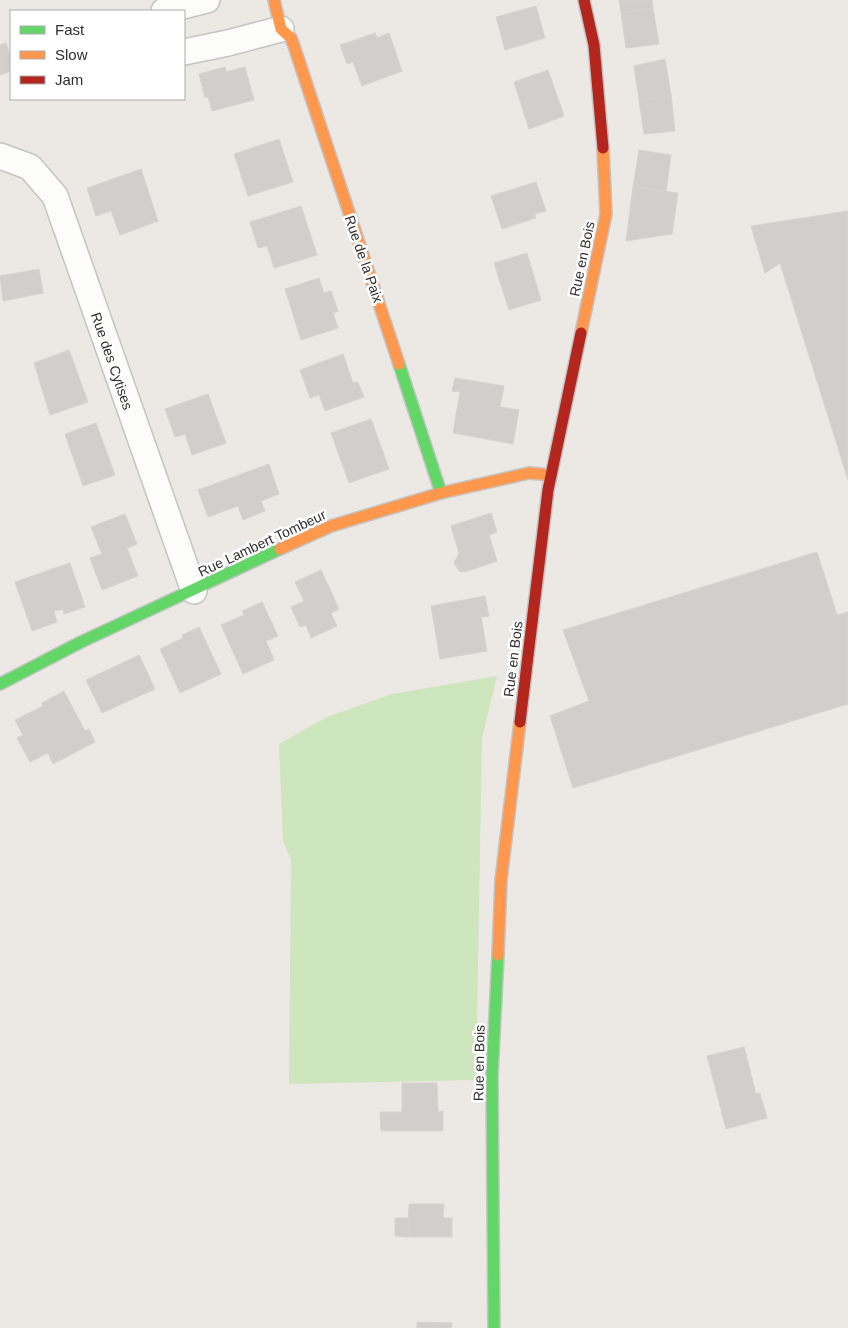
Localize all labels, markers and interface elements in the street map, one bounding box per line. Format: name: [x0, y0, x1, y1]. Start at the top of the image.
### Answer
legend: [10, 10, 185, 100]
text: Fast: [55, 21, 85, 38]
text: Slow: [55, 46, 88, 63]
text: Jam: [55, 71, 83, 88]
street label: Rue de la Paix: [342, 213, 386, 305]
street label: Rue en Bois: [566, 220, 598, 298]
street label: Rue des Cytises: [88, 310, 136, 412]
street label: Rue Lambert Tombeur: [196, 506, 329, 580]
street label: Rue en Bois: [500, 620, 526, 698]
street label: Rue en Bois: [470, 1025, 488, 1101]

